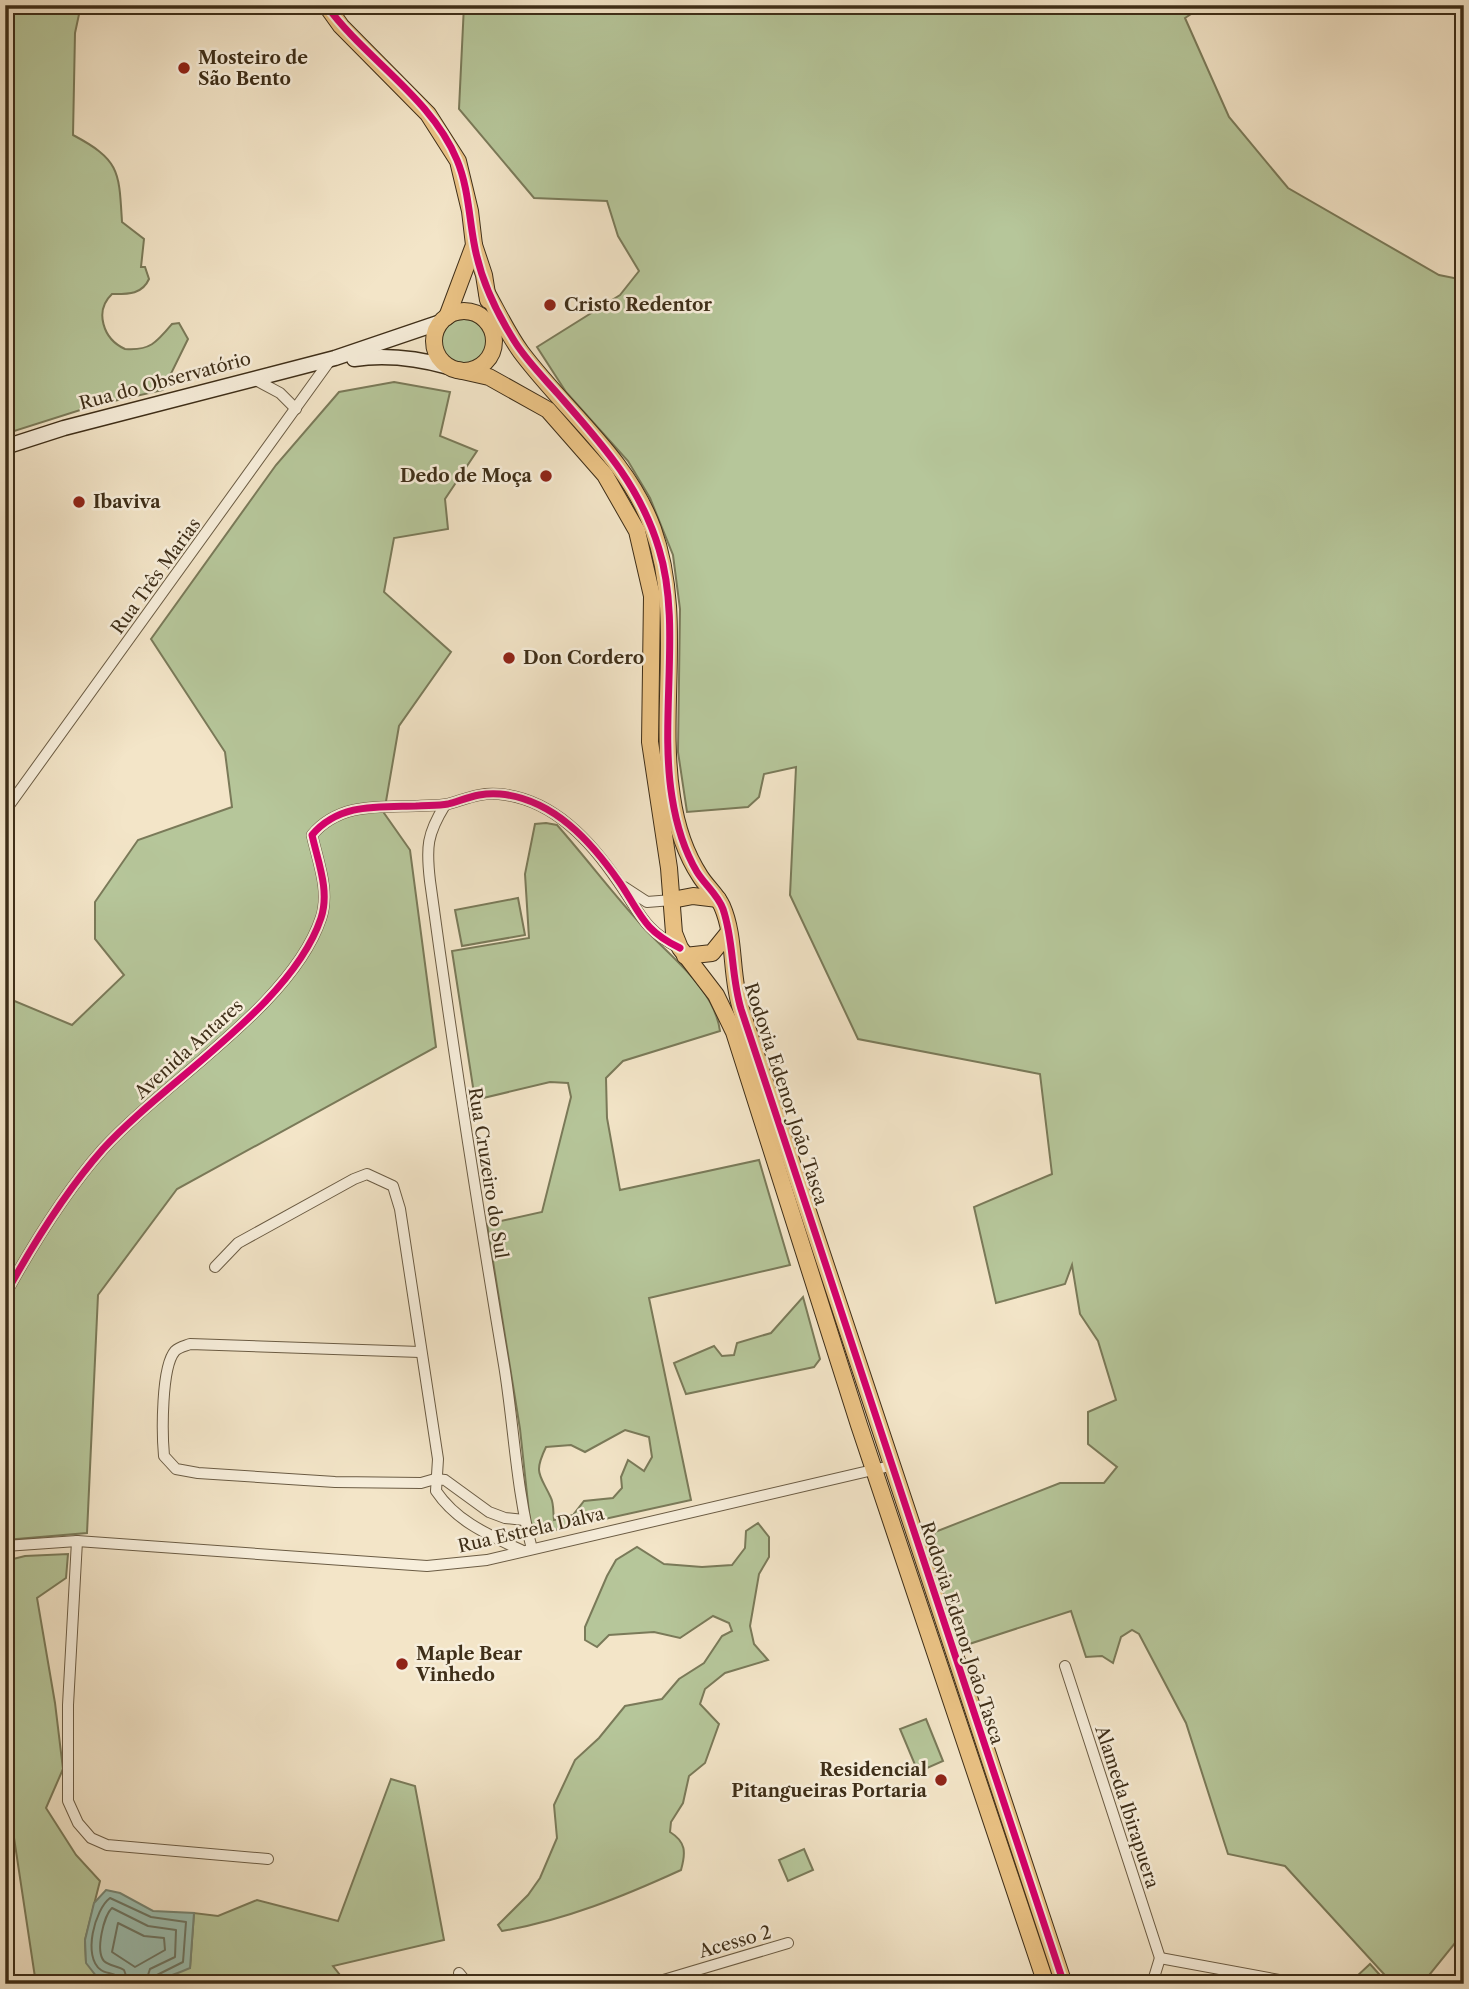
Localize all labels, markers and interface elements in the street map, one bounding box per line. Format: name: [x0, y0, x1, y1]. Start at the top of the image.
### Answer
place label: Mosteiro de São Bento: [198, 47, 308, 90]
marker: Mosteiro de São Bento: [176, 60, 192, 76]
place label: Cristo Redentor: [564, 294, 712, 316]
marker: Cristo Redentor: [542, 297, 558, 313]
street label: Rua do Observatório: [77, 348, 253, 414]
place label: Dedo de Moça: [400, 465, 533, 487]
marker: Dedo de Moça: [538, 468, 554, 484]
place label: Ibaviva: [93, 491, 161, 513]
marker: Ibaviva: [71, 494, 87, 510]
street label: Rua Três Marias: [106, 514, 206, 638]
place label: Don Cordero: [523, 647, 644, 669]
marker: Don Cordero: [501, 650, 517, 666]
street label: Rodovia Edenor João Tasca: [740, 980, 833, 1209]
street label: Avenida Antares: [129, 995, 248, 1104]
street label: Rua Cruzeiro do Sul: [464, 1086, 512, 1260]
street label: Rua Estrela Dalva: [456, 1502, 607, 1558]
street label: Rodovia Edenor João Tasca: [916, 1519, 1009, 1748]
place label: Maple Bear Vinhedo: [415, 1643, 523, 1686]
marker: Maple Bear Vinhedo: [394, 1656, 410, 1672]
street label: Alameda Ibirapuera: [1090, 1722, 1164, 1891]
place label: Residencial Pitangueiras Portaria: [731, 1759, 928, 1802]
marker: Residencial Pitangueiras Portaria: [933, 1772, 949, 1788]
street label: Acesso 2: [695, 1921, 774, 1963]

